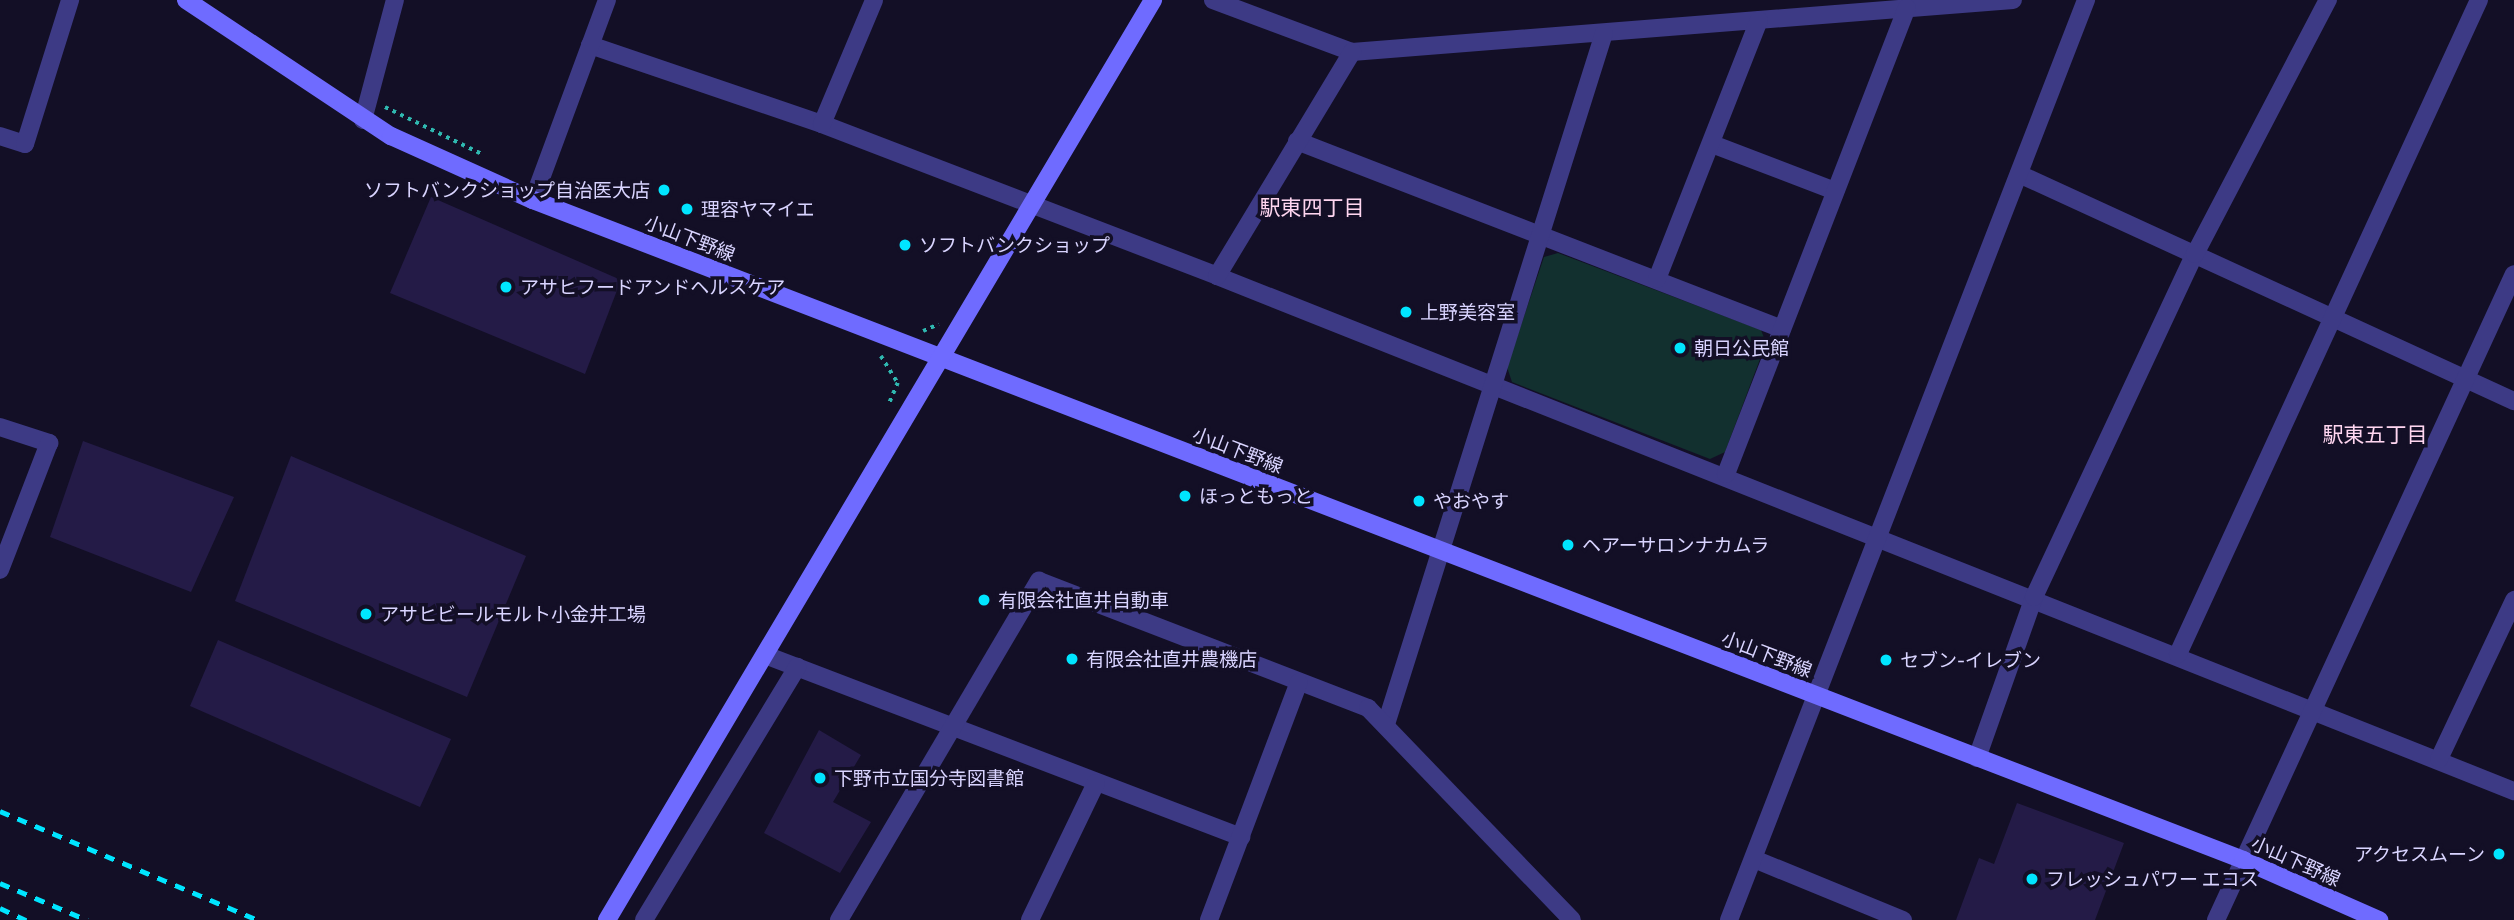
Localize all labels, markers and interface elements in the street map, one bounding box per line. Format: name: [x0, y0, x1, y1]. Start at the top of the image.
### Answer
place label: ソフトバンクショップ自治医大店: [365, 179, 650, 201]
marker: ソフトバンクショップ自治医大店: [656, 182, 672, 198]
district label: 駅東四丁目: [1260, 194, 1364, 220]
place label: 理容ヤマイエ: [701, 198, 815, 220]
marker: 理容ヤマイエ: [679, 201, 695, 217]
street label: 小山下野線: [642, 210, 738, 266]
place label: ソフトバンクショップ: [919, 234, 1109, 256]
marker: ソフトバンクショップ: [897, 237, 913, 253]
place label: アサヒフードアンドヘルスケア: [520, 276, 786, 298]
marker: アサヒフードアンドヘルスケア: [498, 279, 514, 295]
place label: 上野美容室: [1420, 301, 1515, 323]
marker: 上野美容室: [1398, 304, 1414, 320]
place label: 朝日公民館: [1694, 337, 1789, 359]
marker: 朝日公民館: [1672, 340, 1688, 356]
district label: 駅東五丁目: [2323, 421, 2427, 447]
street label: 小山下野線: [1190, 422, 1286, 478]
place label: ほっともっと: [1199, 485, 1313, 507]
marker: ほっともっと: [1177, 488, 1193, 504]
place label: やおやす: [1433, 490, 1509, 512]
marker: やおやす: [1411, 493, 1427, 509]
place label: ヘアーサロンナカムラ: [1582, 534, 1771, 556]
marker: ヘアーサロンナカムラ: [1560, 537, 1576, 553]
place label: 有限会社直井自動車: [998, 589, 1169, 611]
marker: 有限会社直井自動車: [976, 592, 992, 608]
place label: アサヒビールモルト小金井工場: [380, 603, 646, 625]
marker: アサヒビールモルト小金井工場: [358, 606, 374, 622]
street label: 小山下野線: [1719, 626, 1815, 682]
place label: 有限会社直井農機店: [1086, 648, 1257, 670]
place label: セブン-イレブン: [1900, 649, 2041, 671]
marker: 有限会社直井農機店: [1064, 651, 1080, 667]
marker: セブン-イレブン: [1878, 652, 1894, 668]
place label: 下野市立国分寺図書館: [834, 767, 1024, 789]
marker: 下野市立国分寺図書館: [812, 770, 828, 786]
street label: 小山下野線: [2248, 831, 2344, 891]
place label: アクセスムーン: [2352, 843, 2485, 865]
marker: アクセスムーン: [2491, 846, 2507, 862]
place label: フレッシュパワー エコス: [2046, 868, 2259, 890]
marker: フレッシュパワー エコス: [2024, 871, 2040, 887]

